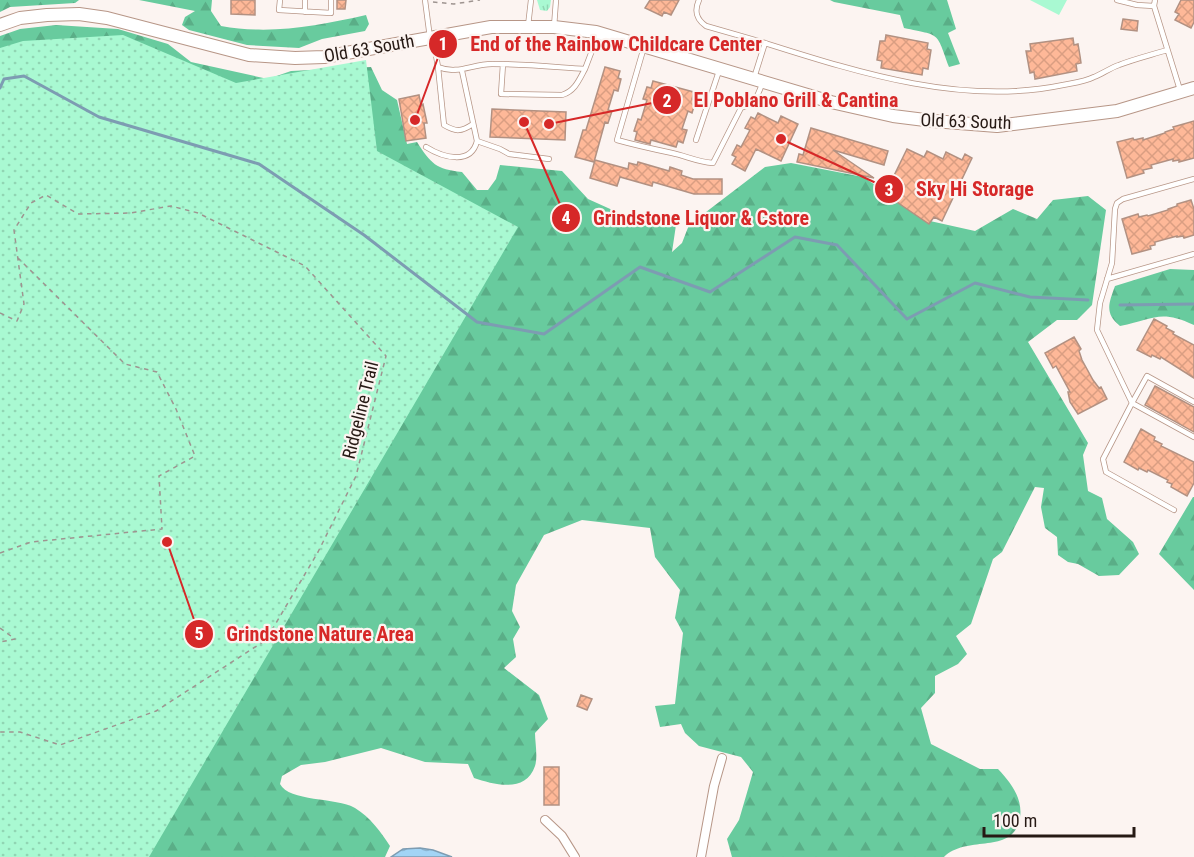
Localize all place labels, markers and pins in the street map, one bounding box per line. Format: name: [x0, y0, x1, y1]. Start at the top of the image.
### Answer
callout: End of the Rainbow Childcare Center: [428, 25, 773, 63]
callout: El Poblano Grill & Cantina: [652, 81, 911, 119]
callout: Sky Hi Storage: [874, 170, 1046, 208]
callout: Grindstone Liquor & Cstore: [551, 199, 821, 237]
callout: Grindstone Nature Area: [184, 615, 426, 653]

